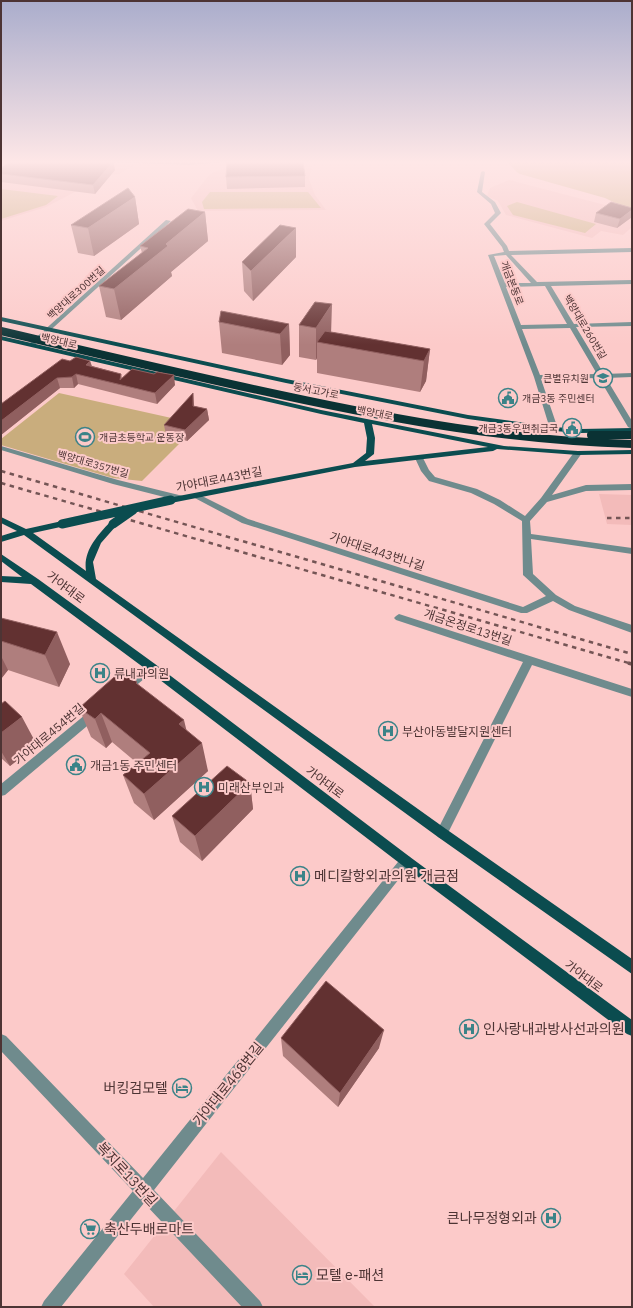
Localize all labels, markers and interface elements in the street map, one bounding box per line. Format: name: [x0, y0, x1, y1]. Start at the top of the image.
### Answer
street label: 개금본동로: [498, 259, 526, 307]
street label: 백양대로300번길: [44, 264, 108, 322]
street label: 백양대로260번길: [561, 292, 609, 362]
street label: 백양대로: [40, 331, 78, 351]
school or university icon: 큰별유치원: [592, 367, 614, 389]
place label: 큰별유치원: [543, 372, 589, 385]
street label: 동서고가로: [292, 380, 340, 402]
public building icon: 개금3동 주민센터: [497, 387, 519, 409]
place label: 개금3동 주민센터: [522, 392, 595, 405]
street label: 백양대로: [356, 403, 394, 423]
public building icon: 개금3동우편취급국: [561, 417, 583, 439]
place label: 개금3동우편취급국: [478, 422, 558, 435]
sports icon: 개금초등학교 운동장: [74, 426, 96, 448]
place label: 개금초등학교 운동장: [99, 431, 184, 444]
street label: 백양대로357번길: [56, 448, 130, 480]
street label: 가야대로443번길: [174, 463, 264, 495]
street label: 가야대로443번나길: [328, 529, 426, 573]
street label: 가야대로: [44, 568, 88, 606]
street label: 개금온정로13번길: [422, 606, 514, 648]
hospital icon: 류내과의원: [89, 662, 111, 684]
place label: 류내과의원: [114, 666, 169, 681]
street label: 가야대로454번길: [11, 700, 87, 768]
hospital icon: 부산아동발달지원센터: [377, 720, 399, 742]
place label: 부산아동발달지원센터: [402, 724, 512, 739]
public building icon: 개금1동 주민센터: [65, 754, 87, 776]
place label: 개금1동 주민센터: [90, 758, 177, 773]
street label: 가야대로: [303, 763, 347, 801]
hospital icon: 미래산부인과: [193, 776, 215, 798]
place label: 미래산부인과: [218, 780, 284, 795]
hospital icon: 메디칼항외과의원 개금점: [289, 865, 311, 887]
place label: 메디칼항외과의원 개금점: [314, 867, 459, 885]
street label: 가야대로: [562, 957, 606, 995]
hospital icon: 인사랑내과방사선과의원: [458, 1018, 480, 1040]
place label: 인사랑내과방사선과의원: [483, 1020, 625, 1038]
street label: 가야대로468번길: [189, 1039, 267, 1129]
hotel icon: 버킹검모텔: [171, 1077, 193, 1099]
place label: 버킹검모텔: [104, 1079, 168, 1097]
street label: 복지로13번길: [93, 1138, 161, 1210]
hospital icon: 큰나무정형외과: [540, 1207, 562, 1229]
place label: 큰나무정형외과: [447, 1209, 537, 1227]
supermarket icon: 축산두배로마트: [79, 1218, 101, 1240]
place label: 축산두배로마트: [104, 1220, 194, 1238]
hotel icon: 모텔 e-패션: [291, 1264, 313, 1286]
place label: 모텔 e-패션: [316, 1266, 384, 1284]

